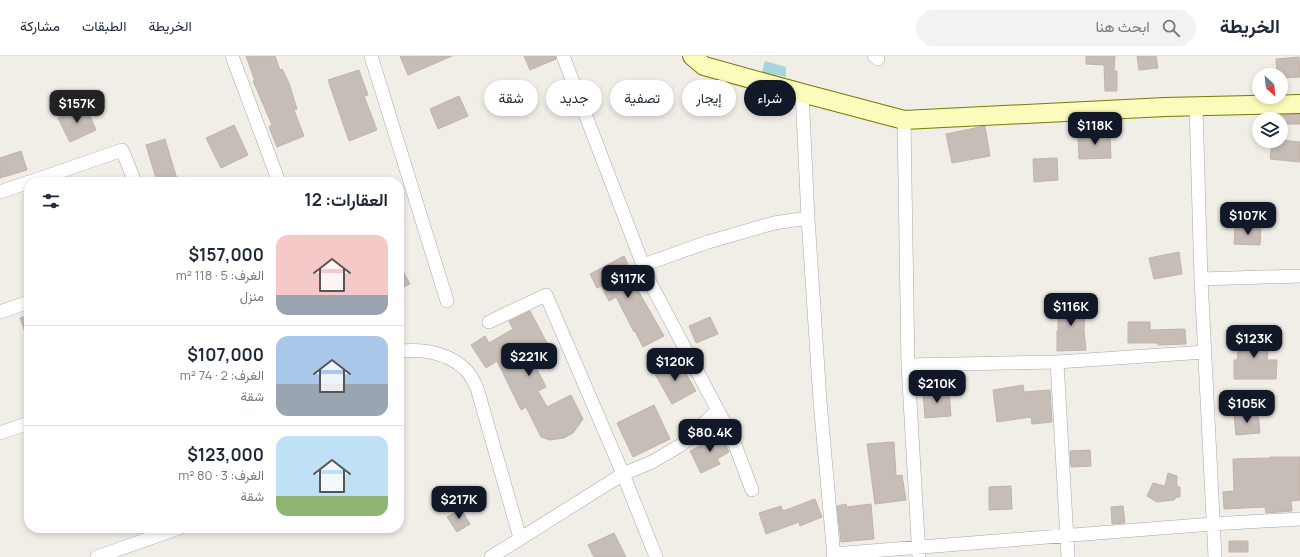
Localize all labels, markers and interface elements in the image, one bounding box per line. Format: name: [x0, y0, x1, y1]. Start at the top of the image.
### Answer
search box: [916, 10, 1196, 46]
text: الخريطة: [1220, 13, 1280, 39]
text: مشاركة: [20, 16, 60, 35]
text: الطبقات: [82, 16, 126, 35]
text: الخريطة: [148, 16, 192, 35]
text: ابحث هنا: [1095, 16, 1150, 37]
icon: search: [1160, 17, 1182, 39]
north arrow: [1252, 68, 1288, 104]
map controls: [1252, 68, 1288, 148]
chip: شقة: [484, 80, 538, 116]
chip: جديد: [546, 80, 602, 116]
chip: تصفية: [610, 80, 674, 116]
chip: إيجار: [682, 80, 736, 116]
chip: شراء: [744, 80, 796, 116]
pin: $157K: [49, 90, 105, 124]
text: $157K: [59, 94, 95, 112]
pin: $118K: [1067, 112, 1123, 146]
button: layers: [1252, 112, 1288, 148]
text: $118K: [1077, 116, 1113, 134]
text: العقارات: 12: [304, 188, 388, 211]
icon: filters: [40, 190, 62, 212]
pin: $107K: [1220, 202, 1276, 236]
text: $107K: [1229, 206, 1267, 224]
text: $157,000: [188, 243, 264, 266]
icon: home: [308, 251, 356, 299]
pin: $117K: [600, 265, 656, 299]
text: الغرف: 5 · 118 m²: [176, 266, 264, 284]
text: $117K: [611, 269, 645, 287]
text: منزل: [240, 287, 264, 305]
pin: $116K: [1043, 293, 1099, 327]
text: $116K: [1053, 297, 1089, 315]
pin: $123K: [1226, 325, 1282, 359]
text: $123K: [1235, 329, 1273, 347]
text: $107,000: [187, 343, 264, 366]
pin: $221K: [501, 343, 557, 377]
text: $221K: [510, 347, 548, 365]
pin: $120K: [647, 348, 703, 382]
icon: home: [308, 352, 356, 400]
text: $120K: [656, 352, 694, 370]
text: الغرف: 2 · 74 m²: [180, 366, 264, 384]
pin: $210K: [909, 370, 965, 404]
text: $210K: [918, 374, 956, 392]
text: شقة: [241, 387, 264, 405]
pin: $105K: [1219, 390, 1275, 424]
text: $105K: [1228, 394, 1266, 412]
pin: $80.4K: [677, 419, 743, 453]
text: $80.4K: [688, 423, 732, 441]
text: $123,000: [187, 443, 264, 466]
icon: home: [308, 452, 356, 500]
text: الغرف: 3 · 80 m²: [178, 466, 264, 484]
pin: $217K: [431, 486, 487, 520]
text: شقة: [241, 487, 264, 505]
text: $217K: [441, 490, 477, 508]

